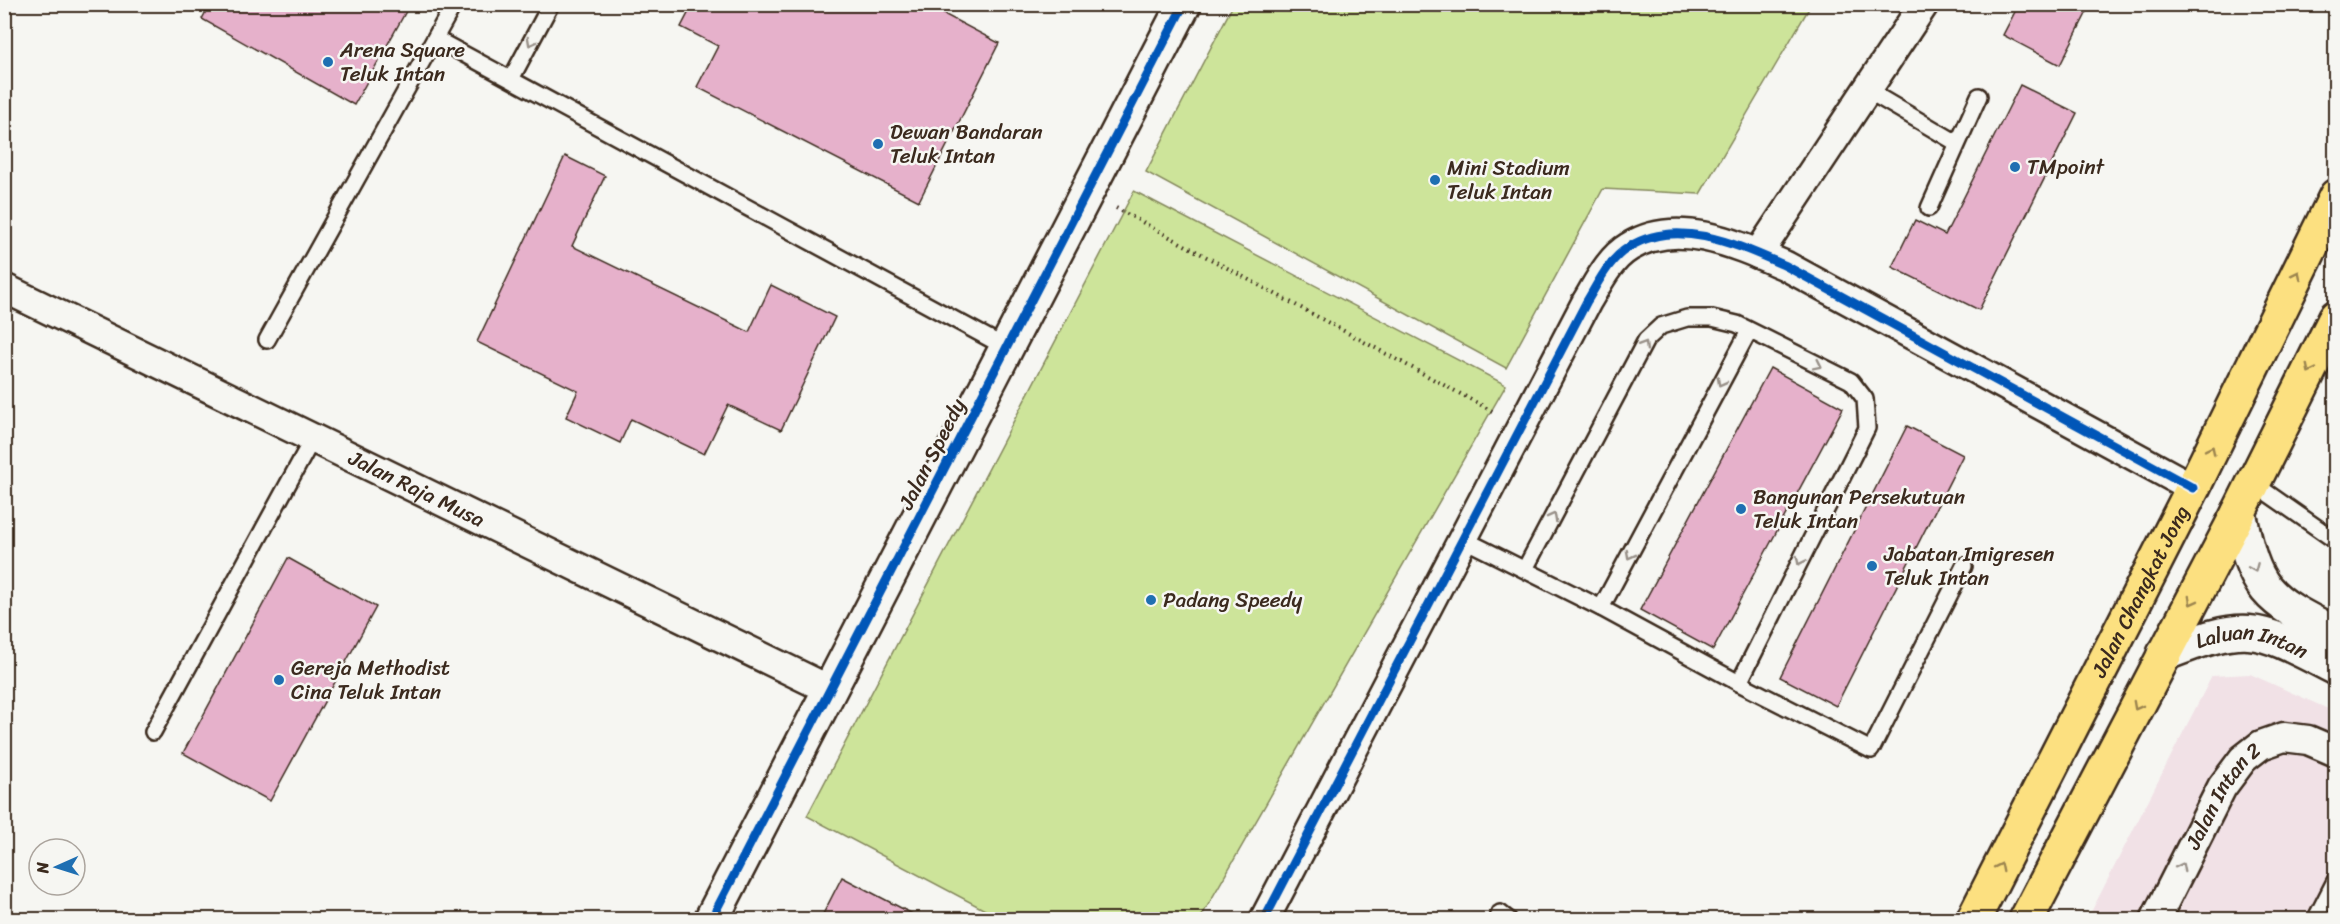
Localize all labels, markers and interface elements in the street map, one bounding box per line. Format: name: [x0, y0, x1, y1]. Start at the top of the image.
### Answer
place label: Arena Square Teluk Intan: [339, 31, 465, 93]
one-way arrow: [527, 36, 538, 46]
marker: Arena Square Teluk Intan: [321, 55, 335, 69]
place label: Dewan Bandaran Teluk Intan: [890, 113, 1043, 175]
marker: Dewan Bandaran Teluk Intan: [871, 137, 885, 151]
place label: TMpoint: [2027, 148, 2106, 186]
place label: Mini Stadium Teluk Intan: [1447, 149, 1570, 211]
marker: TMpoint: [2008, 160, 2022, 174]
marker: Mini Stadium Teluk Intan: [1428, 173, 1442, 187]
one-way arrow: [2290, 270, 2301, 281]
one-way arrow: [1637, 341, 1649, 351]
one-way arrow: [1812, 358, 1823, 369]
one-way arrow: [2305, 363, 2317, 374]
one-way arrow: [1717, 376, 1729, 387]
street label: Jalan Speedy: [887, 391, 976, 517]
street label: Jalan Raja Musa: [341, 439, 492, 538]
one-way arrow: [2204, 446, 2216, 457]
place label: Bangunan Persekutuan Teluk Intan: [1753, 478, 1965, 540]
street label: Jalan Changkat Jong: [2080, 498, 2200, 685]
marker: Bangunan Persekutuan Teluk Intan: [1734, 502, 1748, 516]
one-way arrow: [1546, 513, 1557, 524]
place label: Jabatan Imigresen Teluk Intan: [1883, 535, 2054, 597]
one-way arrow: [1626, 548, 1637, 559]
one-way arrow: [1796, 555, 1808, 566]
marker: Jabatan Imigresen Teluk Intan: [1865, 559, 1879, 573]
one-way arrow: [2247, 562, 2259, 573]
place label: Padang Speedy: [1163, 581, 1303, 619]
marker: Padang Speedy: [1144, 593, 1158, 607]
one-way arrow: [2188, 594, 2199, 605]
street label: Laluan Intan: [2190, 613, 2315, 670]
place label: Gereja Methodist Cina Teluk Intan: [291, 649, 450, 711]
marker: Gereja Methodist Cina Teluk Intan: [272, 673, 286, 687]
one-way arrow: [2133, 699, 2144, 710]
street label: Jalan Intan 2: [2174, 732, 2270, 857]
north arrow: [27, 837, 87, 897]
text: N: [28, 861, 57, 875]
one-way arrow: [1992, 863, 2004, 874]
one-way arrow: [2174, 863, 2186, 874]

